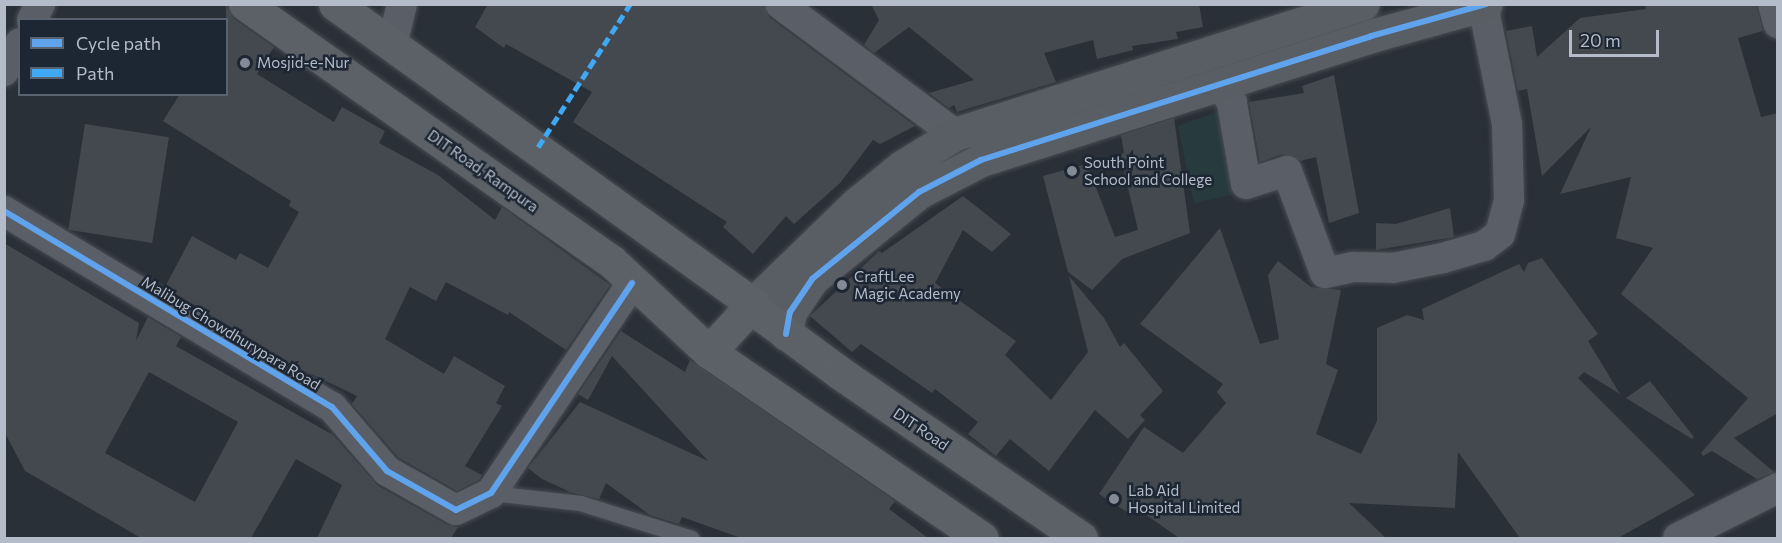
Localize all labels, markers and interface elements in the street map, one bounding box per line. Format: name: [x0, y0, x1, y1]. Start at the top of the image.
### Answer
legend: [18, 18, 228, 96]
scale bar: [1572, 18, 1662, 56]
text: 20 m: [1580, 29, 1621, 51]
text: Cycle path: [76, 32, 161, 54]
place label: Mosjid-e-Nur: [257, 54, 350, 72]
marker: Mosjid-e-Nur: [238, 56, 252, 70]
text: Path: [76, 62, 114, 84]
street label: DIT Road, Rampura: [424, 126, 542, 216]
place label: South Point School and College: [1084, 153, 1212, 188]
marker: South Point School and College: [1065, 164, 1079, 178]
place label: CraftLee Magic Academy: [854, 267, 961, 302]
street label: Malibug Chowdhurypara Road: [138, 272, 324, 394]
marker: CraftLee Magic Academy: [835, 278, 849, 292]
street label: DIT Road: [890, 404, 952, 454]
place label: Lab Aid Hospital Limited: [1128, 481, 1240, 516]
marker: Lab Aid Hospital Limited: [1105, 490, 1123, 508]

